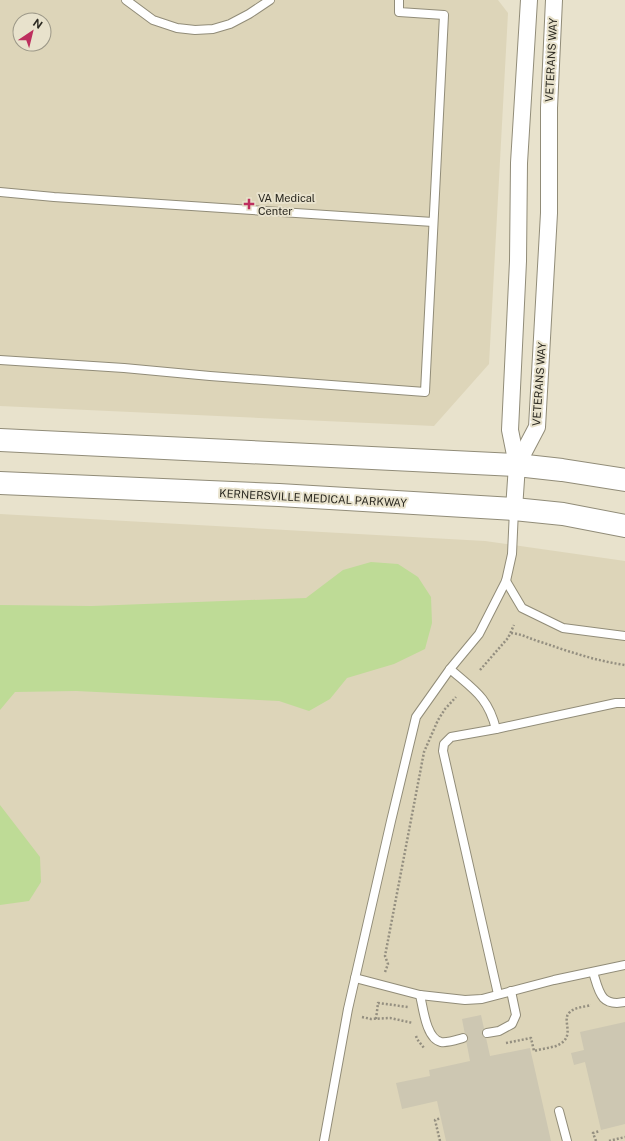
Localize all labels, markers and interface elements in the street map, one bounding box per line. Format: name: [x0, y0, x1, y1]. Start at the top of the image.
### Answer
north arrow: [12, 12, 52, 52]
text: N: [31, 16, 45, 31]
street label: VETERANS WAY: [543, 17, 559, 102]
place label: VA Medical Center: [258, 192, 315, 217]
marker: VA Medical Center: [243, 198, 255, 210]
street label: VETERANS WAY: [530, 341, 548, 426]
street label: KERNERSVILLE MEDICAL PARKWAY: [219, 487, 407, 509]

